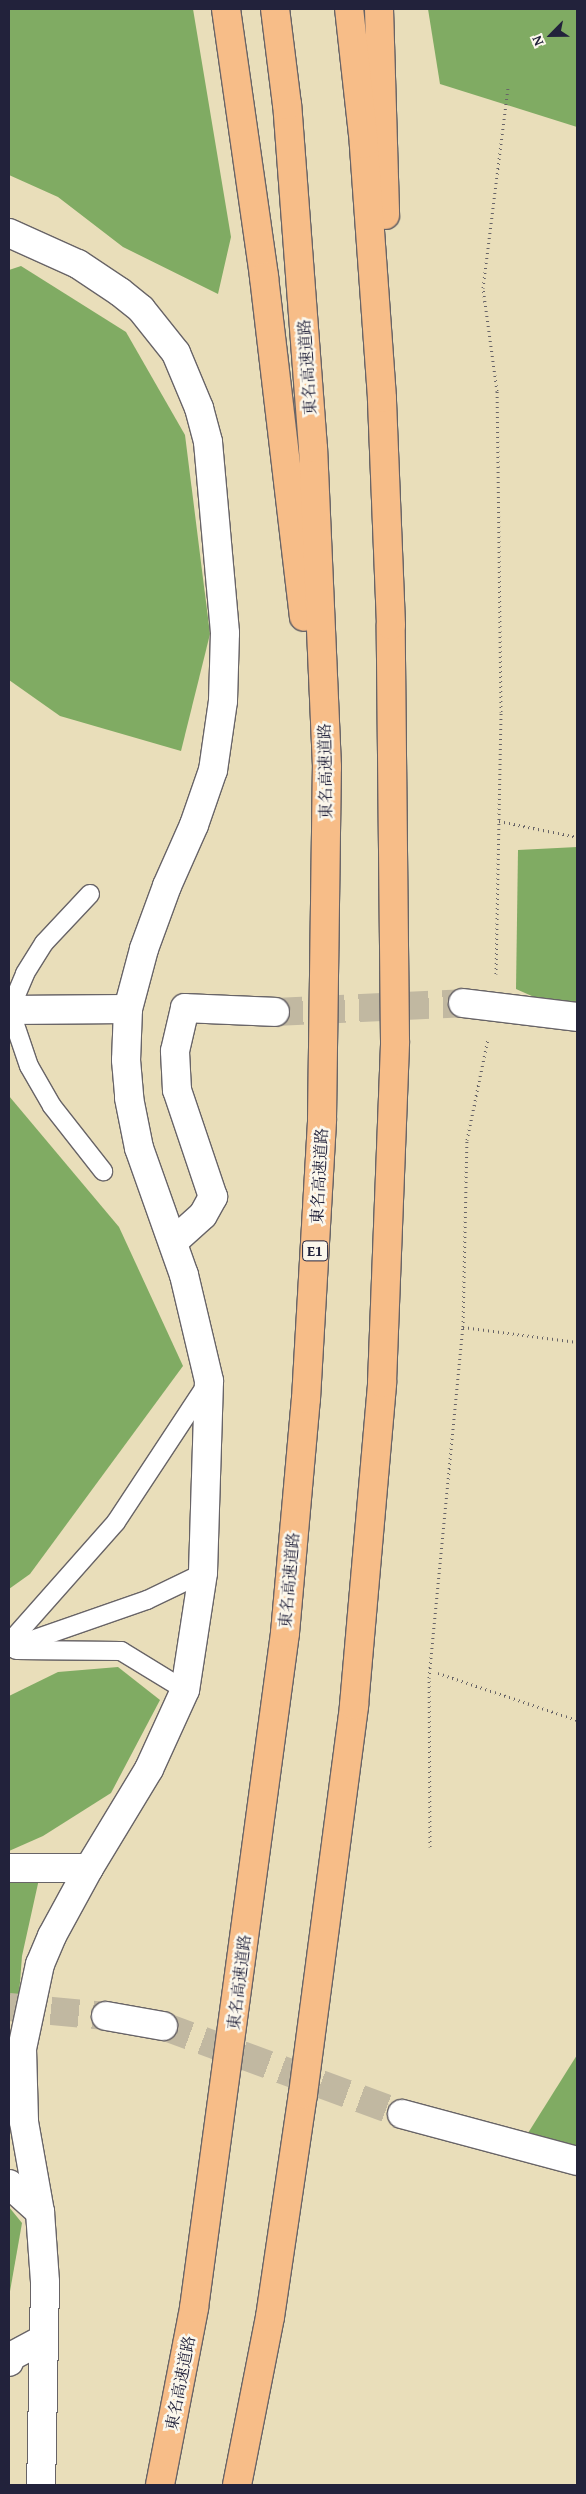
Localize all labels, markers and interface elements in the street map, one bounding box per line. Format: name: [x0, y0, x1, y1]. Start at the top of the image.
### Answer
north arrow: [526, 10, 576, 60]
text: N: [526, 33, 548, 49]
street label: 東名高速道路: [294, 318, 320, 416]
street label: 東名高速道路: [315, 723, 335, 819]
street label: 東名高速道路: [307, 1128, 331, 1224]
road number: E1: [301, 1238, 329, 1264]
street label: 東名高速道路: [275, 1531, 303, 1629]
street label: 東名高速道路: [224, 1933, 254, 2031]
street label: 東名高速道路: [161, 2334, 199, 2432]

